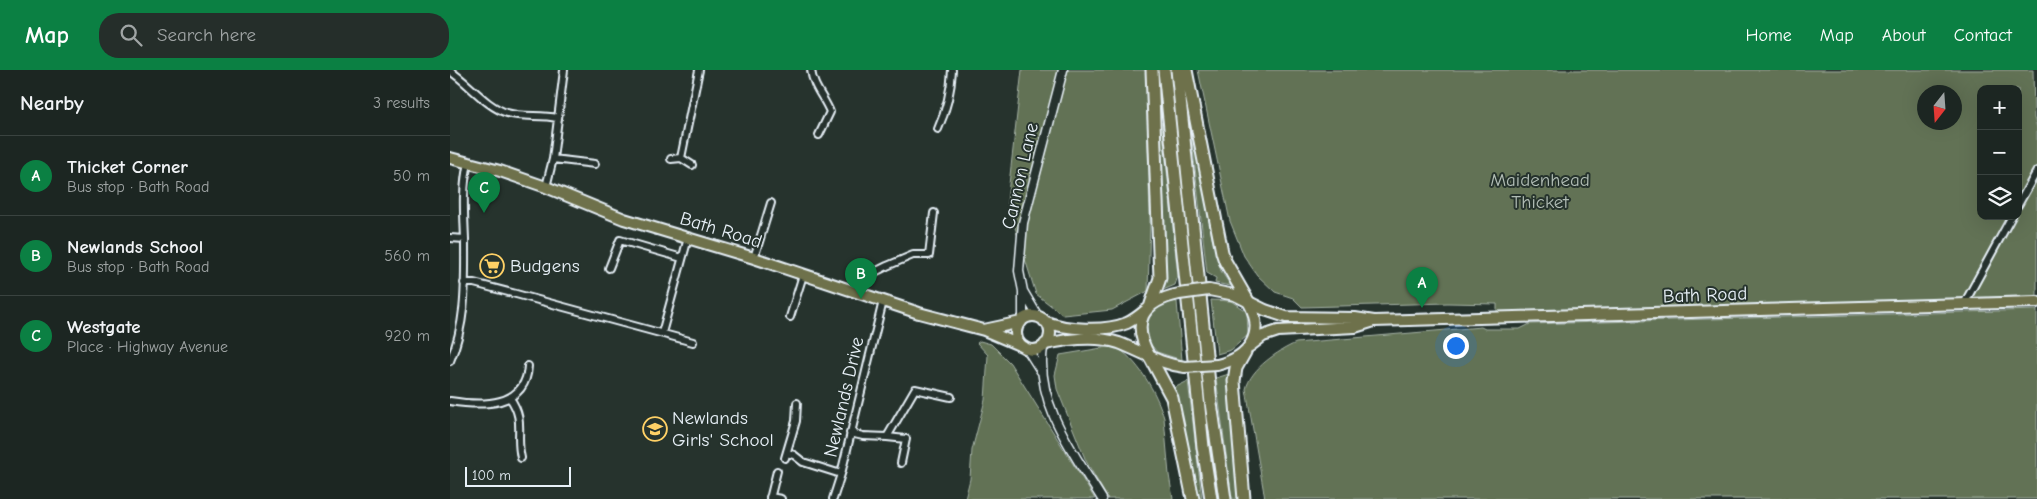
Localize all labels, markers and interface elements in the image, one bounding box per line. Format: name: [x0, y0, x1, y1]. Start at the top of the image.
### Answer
search box: [99, 13, 449, 58]
text: Map: [25, 21, 69, 49]
icon: search: [117, 21, 145, 49]
text: Search here: [157, 24, 256, 46]
text: Home: [1745, 25, 1792, 46]
text: Map: [1820, 25, 1854, 46]
text: About: [1882, 25, 1926, 46]
text: Contact: [1954, 25, 2012, 46]
north arrow: [1917, 85, 1962, 130]
map controls: [1977, 85, 2022, 220]
button: +: [1977, 85, 2022, 130]
text: Nearby: [20, 91, 84, 115]
text: 3 results: [373, 94, 430, 112]
street label: Cannon Lane: [997, 121, 1043, 231]
button: −: [1977, 130, 2022, 175]
text: Thicket Corner: [67, 156, 188, 178]
text: A: [32, 167, 40, 185]
text: 50 m: [393, 167, 430, 185]
park label: Maidenhead Thicket: [1490, 169, 1590, 213]
pin: C: [468, 172, 500, 213]
button: layers: [1977, 175, 2022, 220]
text: Bus stop · Bath Road: [67, 178, 210, 196]
street label: Bath Road: [677, 207, 765, 253]
text: Newlands School: [67, 236, 203, 258]
text: B: [31, 247, 41, 265]
text: 560 m: [384, 247, 430, 265]
supermarket icon: Budgens: [479, 253, 505, 279]
place label: Budgens: [510, 255, 580, 277]
text: Bus stop · Bath Road: [67, 258, 210, 276]
pin: B: [845, 258, 877, 299]
pin: A: [1406, 267, 1438, 308]
street label: Bath Road: [1662, 283, 1748, 307]
text: Westgate: [67, 316, 141, 338]
text: C: [31, 327, 41, 345]
text: 920 m: [385, 327, 430, 345]
your location: [1443, 333, 1469, 359]
street label: Newlands Drive: [819, 335, 869, 459]
text: Place · Highway Avenue: [67, 338, 228, 356]
place label: Newlands Girls' School: [672, 407, 774, 451]
school or university icon: Newlands Girls' School: [642, 416, 668, 442]
scale bar: [465, 464, 571, 487]
text: 100 m: [472, 467, 511, 484]

